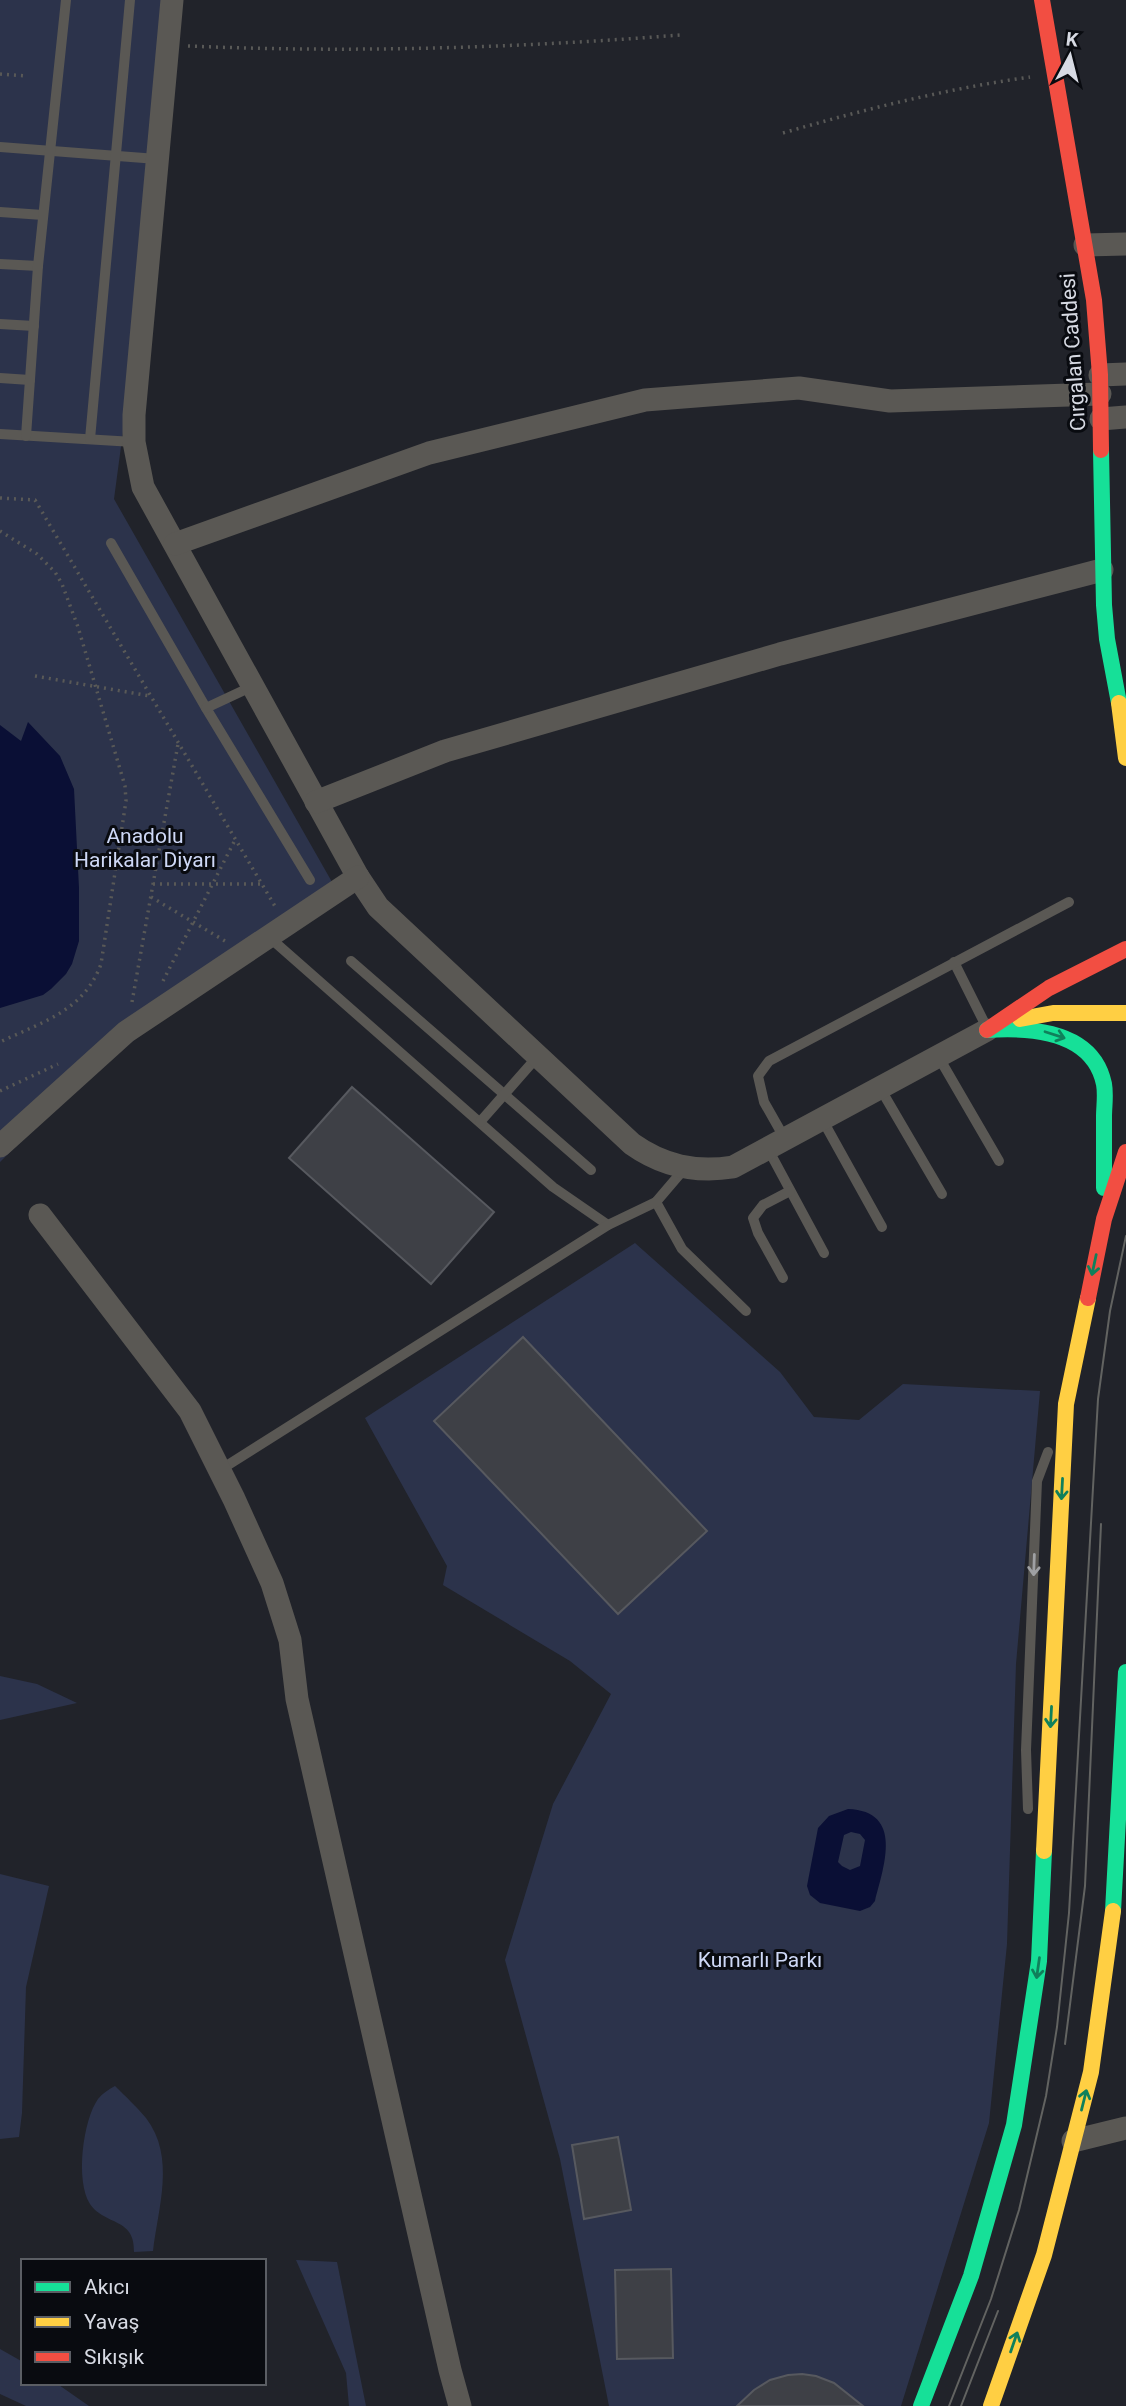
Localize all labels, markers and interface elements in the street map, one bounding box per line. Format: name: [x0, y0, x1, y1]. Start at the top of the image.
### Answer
north arrow: [1035, 21, 1105, 91]
text: K: [1065, 27, 1080, 52]
street label: Cırgalan Caddesi: [1056, 272, 1090, 432]
park label: Anadolu Harikalar Diyarı: [74, 824, 216, 872]
one-way arrow: [1043, 1029, 1065, 1042]
one-way arrow: [1087, 1253, 1101, 1276]
one-way arrow: [1055, 1478, 1068, 1501]
one-way arrow: [1027, 1553, 1040, 1576]
one-way arrow: [1044, 1705, 1057, 1728]
park label: Kumarlı Parkı: [698, 1948, 822, 1972]
one-way arrow: [1031, 1956, 1044, 1979]
one-way arrow: [1078, 2089, 1091, 2112]
legend: [21, 2259, 266, 2385]
text: Akıcı: [84, 2275, 130, 2299]
text: Yavaş: [84, 2310, 139, 2334]
one-way arrow: [1009, 2331, 1021, 2353]
text: Sıkışık: [84, 2345, 145, 2369]

